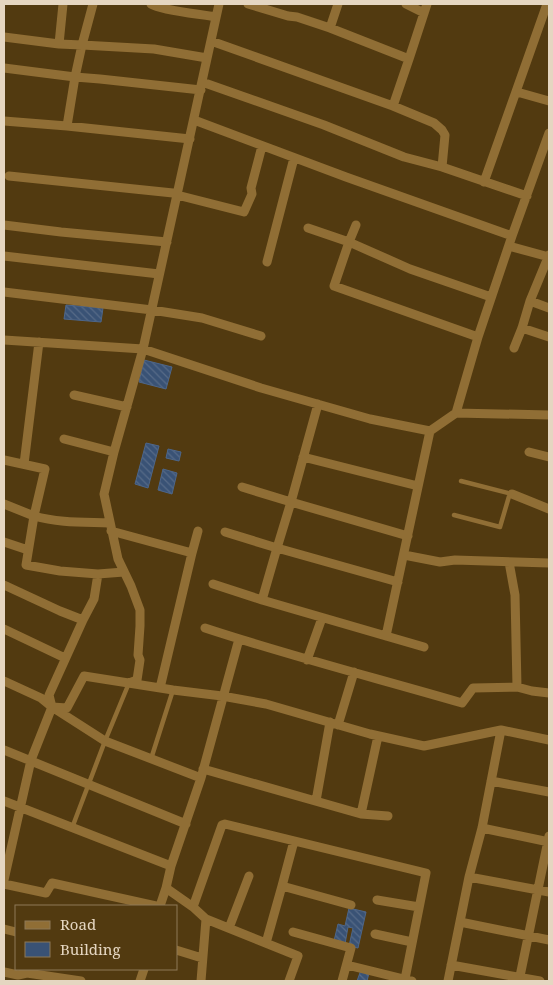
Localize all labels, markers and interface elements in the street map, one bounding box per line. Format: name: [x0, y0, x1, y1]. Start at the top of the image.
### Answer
legend: [15, 905, 178, 970]
text: Road: [60, 914, 96, 934]
text: Building: [60, 939, 121, 959]

